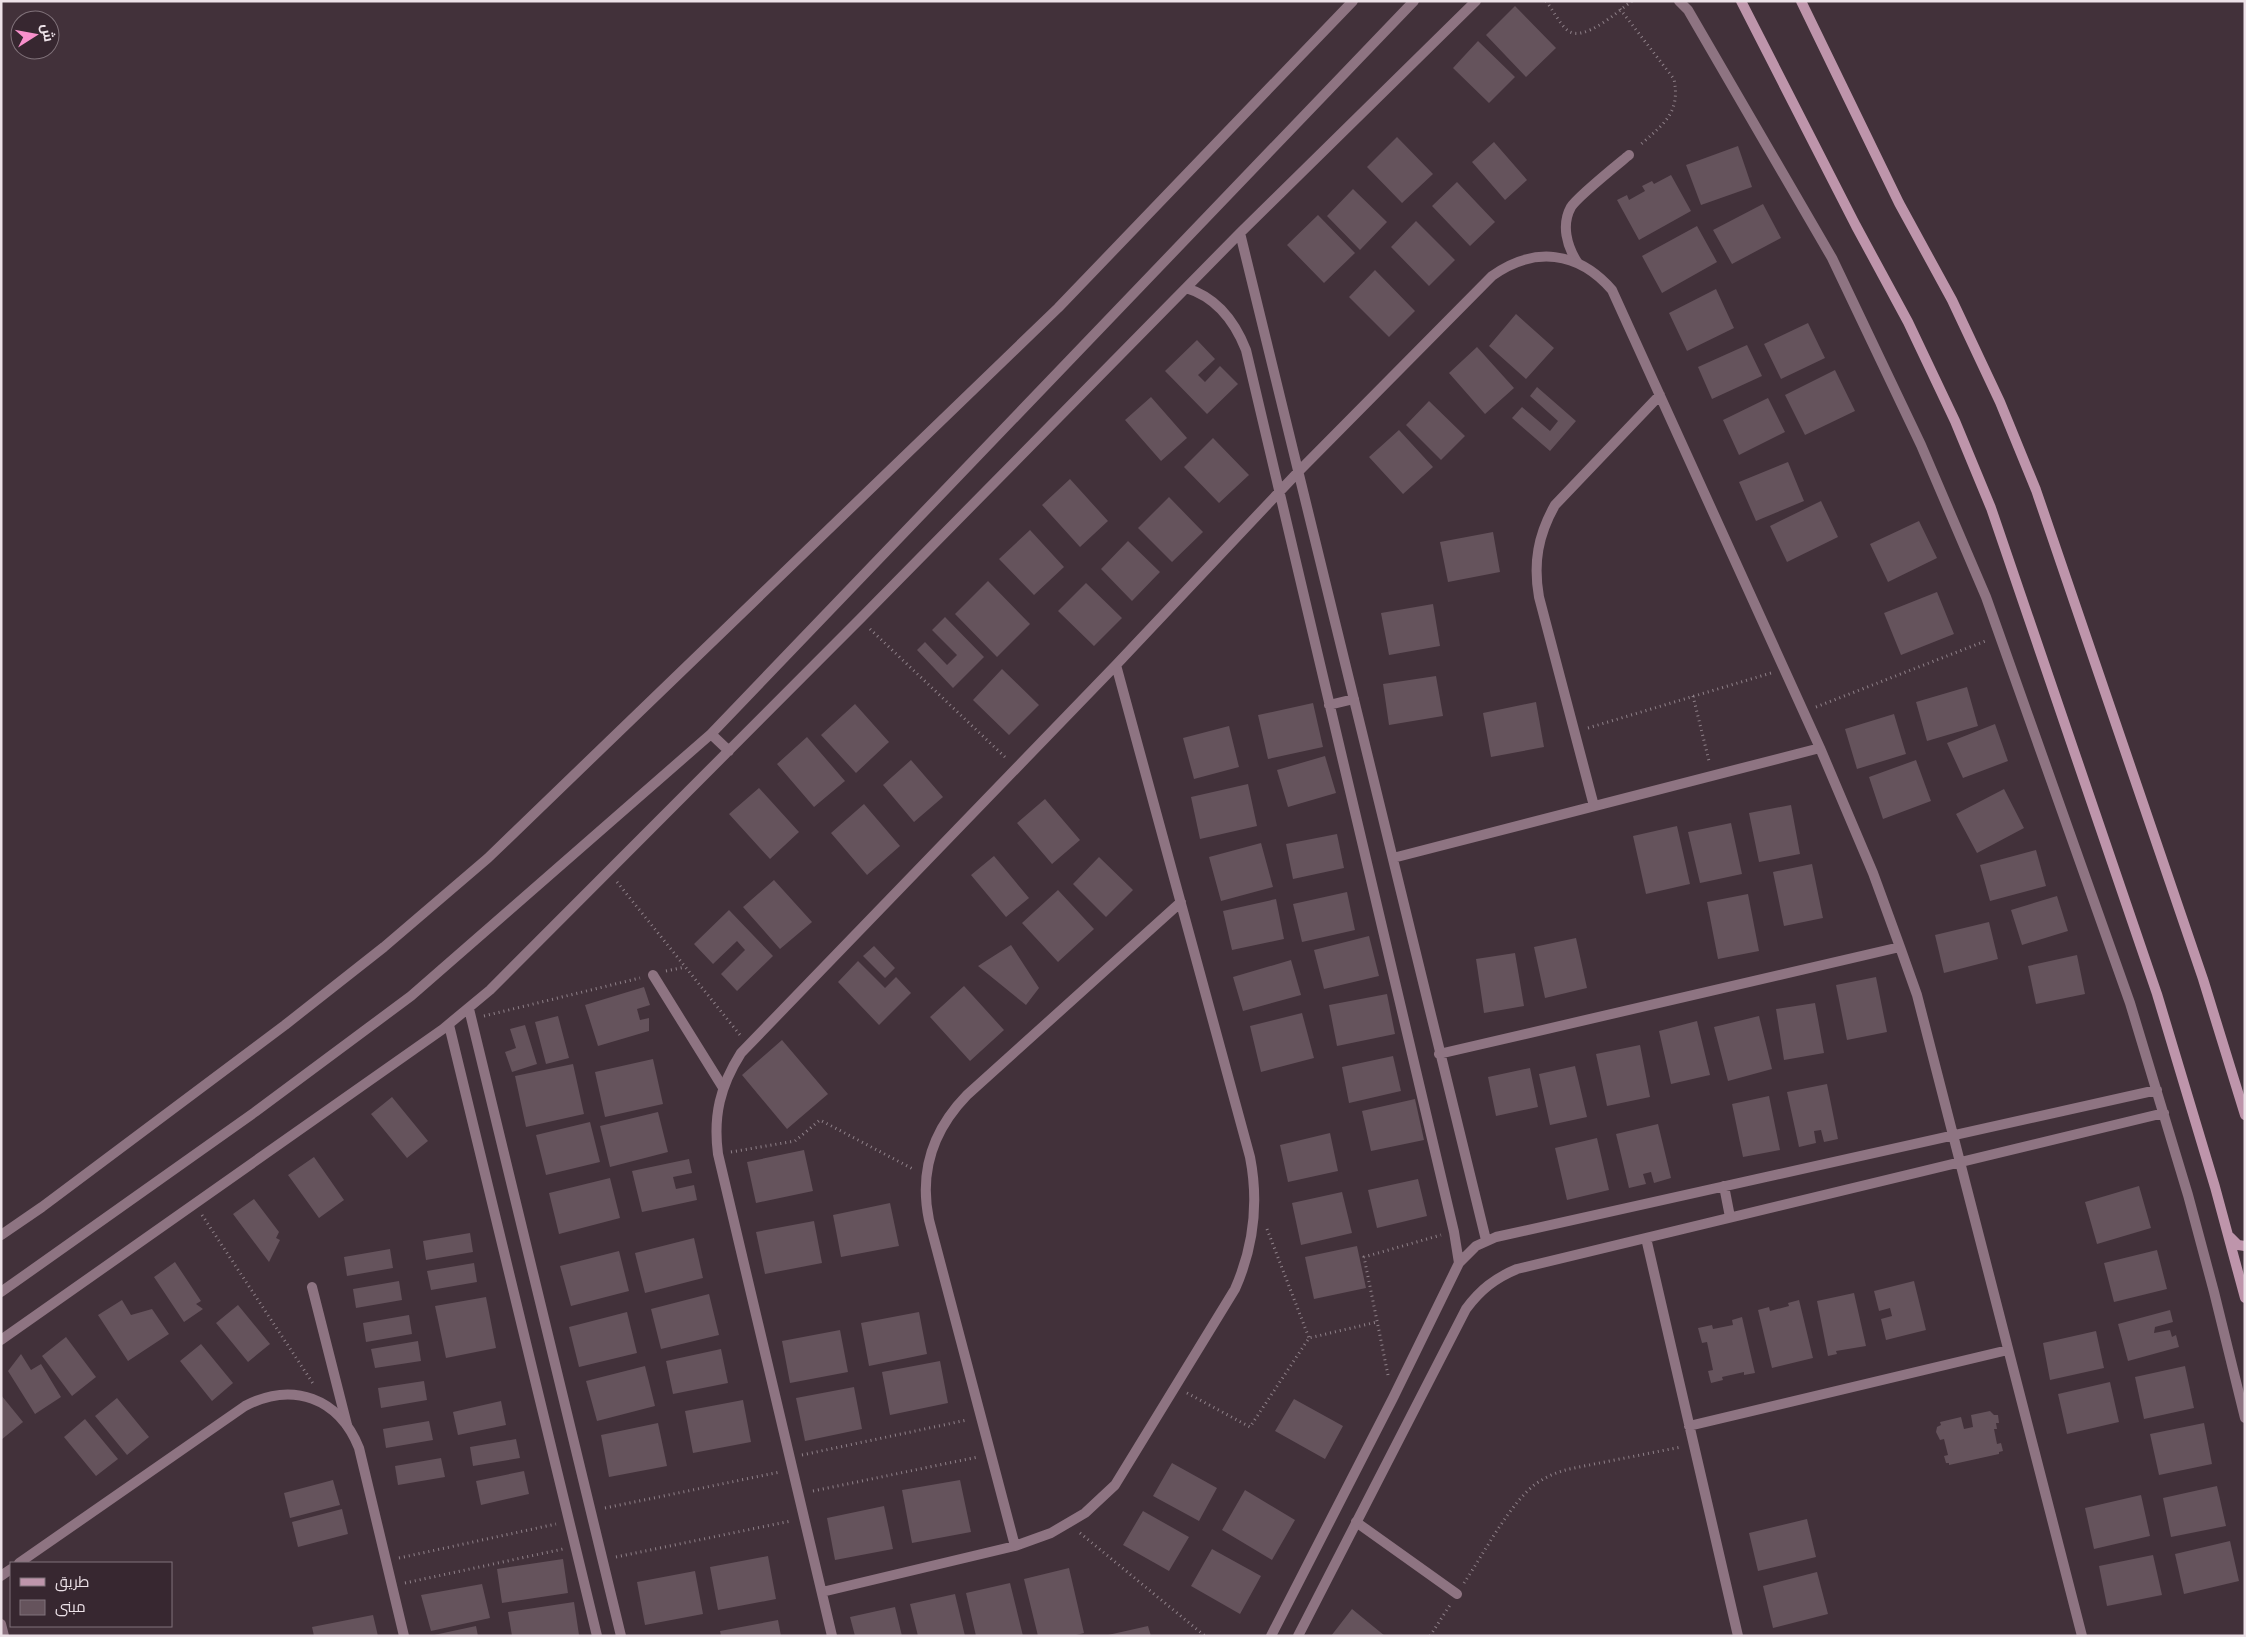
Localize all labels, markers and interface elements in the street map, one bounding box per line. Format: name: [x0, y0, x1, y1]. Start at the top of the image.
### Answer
north arrow: [10, 10, 60, 60]
text: ش: [37, 22, 59, 43]
legend: [10, 1562, 172, 1627]
text: طريق: [55, 1571, 89, 1592]
text: مبنى: [55, 1596, 86, 1617]

